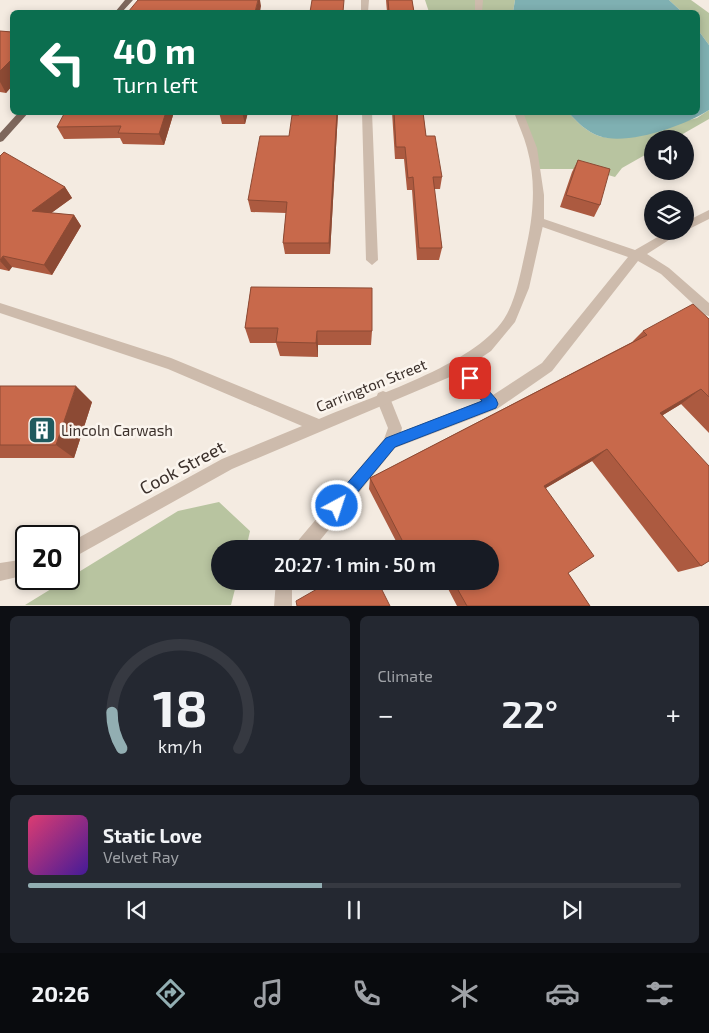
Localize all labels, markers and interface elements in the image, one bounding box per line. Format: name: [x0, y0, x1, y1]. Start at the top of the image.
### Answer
text: 40 m: [113, 29, 196, 71]
icon: left: [30, 30, 95, 95]
text: Turn left: [113, 71, 198, 97]
map controls: [644, 130, 694, 240]
button: sound: [644, 130, 694, 180]
button: layers: [644, 190, 694, 240]
street label: Carrington Street: [313, 355, 429, 415]
pin: [449, 357, 491, 399]
icon: arrive: [456, 364, 484, 392]
building icon: Lincoln Carwash: [27, 415, 57, 445]
place label: Lincoln Carwash: [61, 421, 173, 439]
street label: Cook Street: [135, 435, 229, 499]
position arrow: [310, 479, 362, 531]
speed limit sign: 20: [15, 525, 80, 590]
text: 20:27 · 1 min · 50 m: [274, 553, 436, 576]
text: Climate: [378, 666, 433, 685]
text: 18: [152, 675, 207, 737]
text: 22°: [501, 690, 558, 736]
text: −: [378, 697, 394, 731]
text: +: [666, 697, 681, 731]
text: km/h: [158, 735, 202, 757]
text: Static Love: [103, 824, 202, 847]
text: Velvet Ray: [103, 847, 179, 866]
icon: previous: [123, 896, 151, 924]
icon: pause: [340, 896, 368, 924]
icon: next: [558, 896, 586, 924]
icon: directions: [153, 976, 188, 1011]
icon: music: [251, 976, 286, 1011]
icon: phone: [349, 976, 384, 1011]
icon: climate: [447, 976, 482, 1011]
icon: car: [545, 976, 580, 1011]
icon: filters: [642, 976, 677, 1011]
text: 20:26: [31, 980, 90, 1006]

